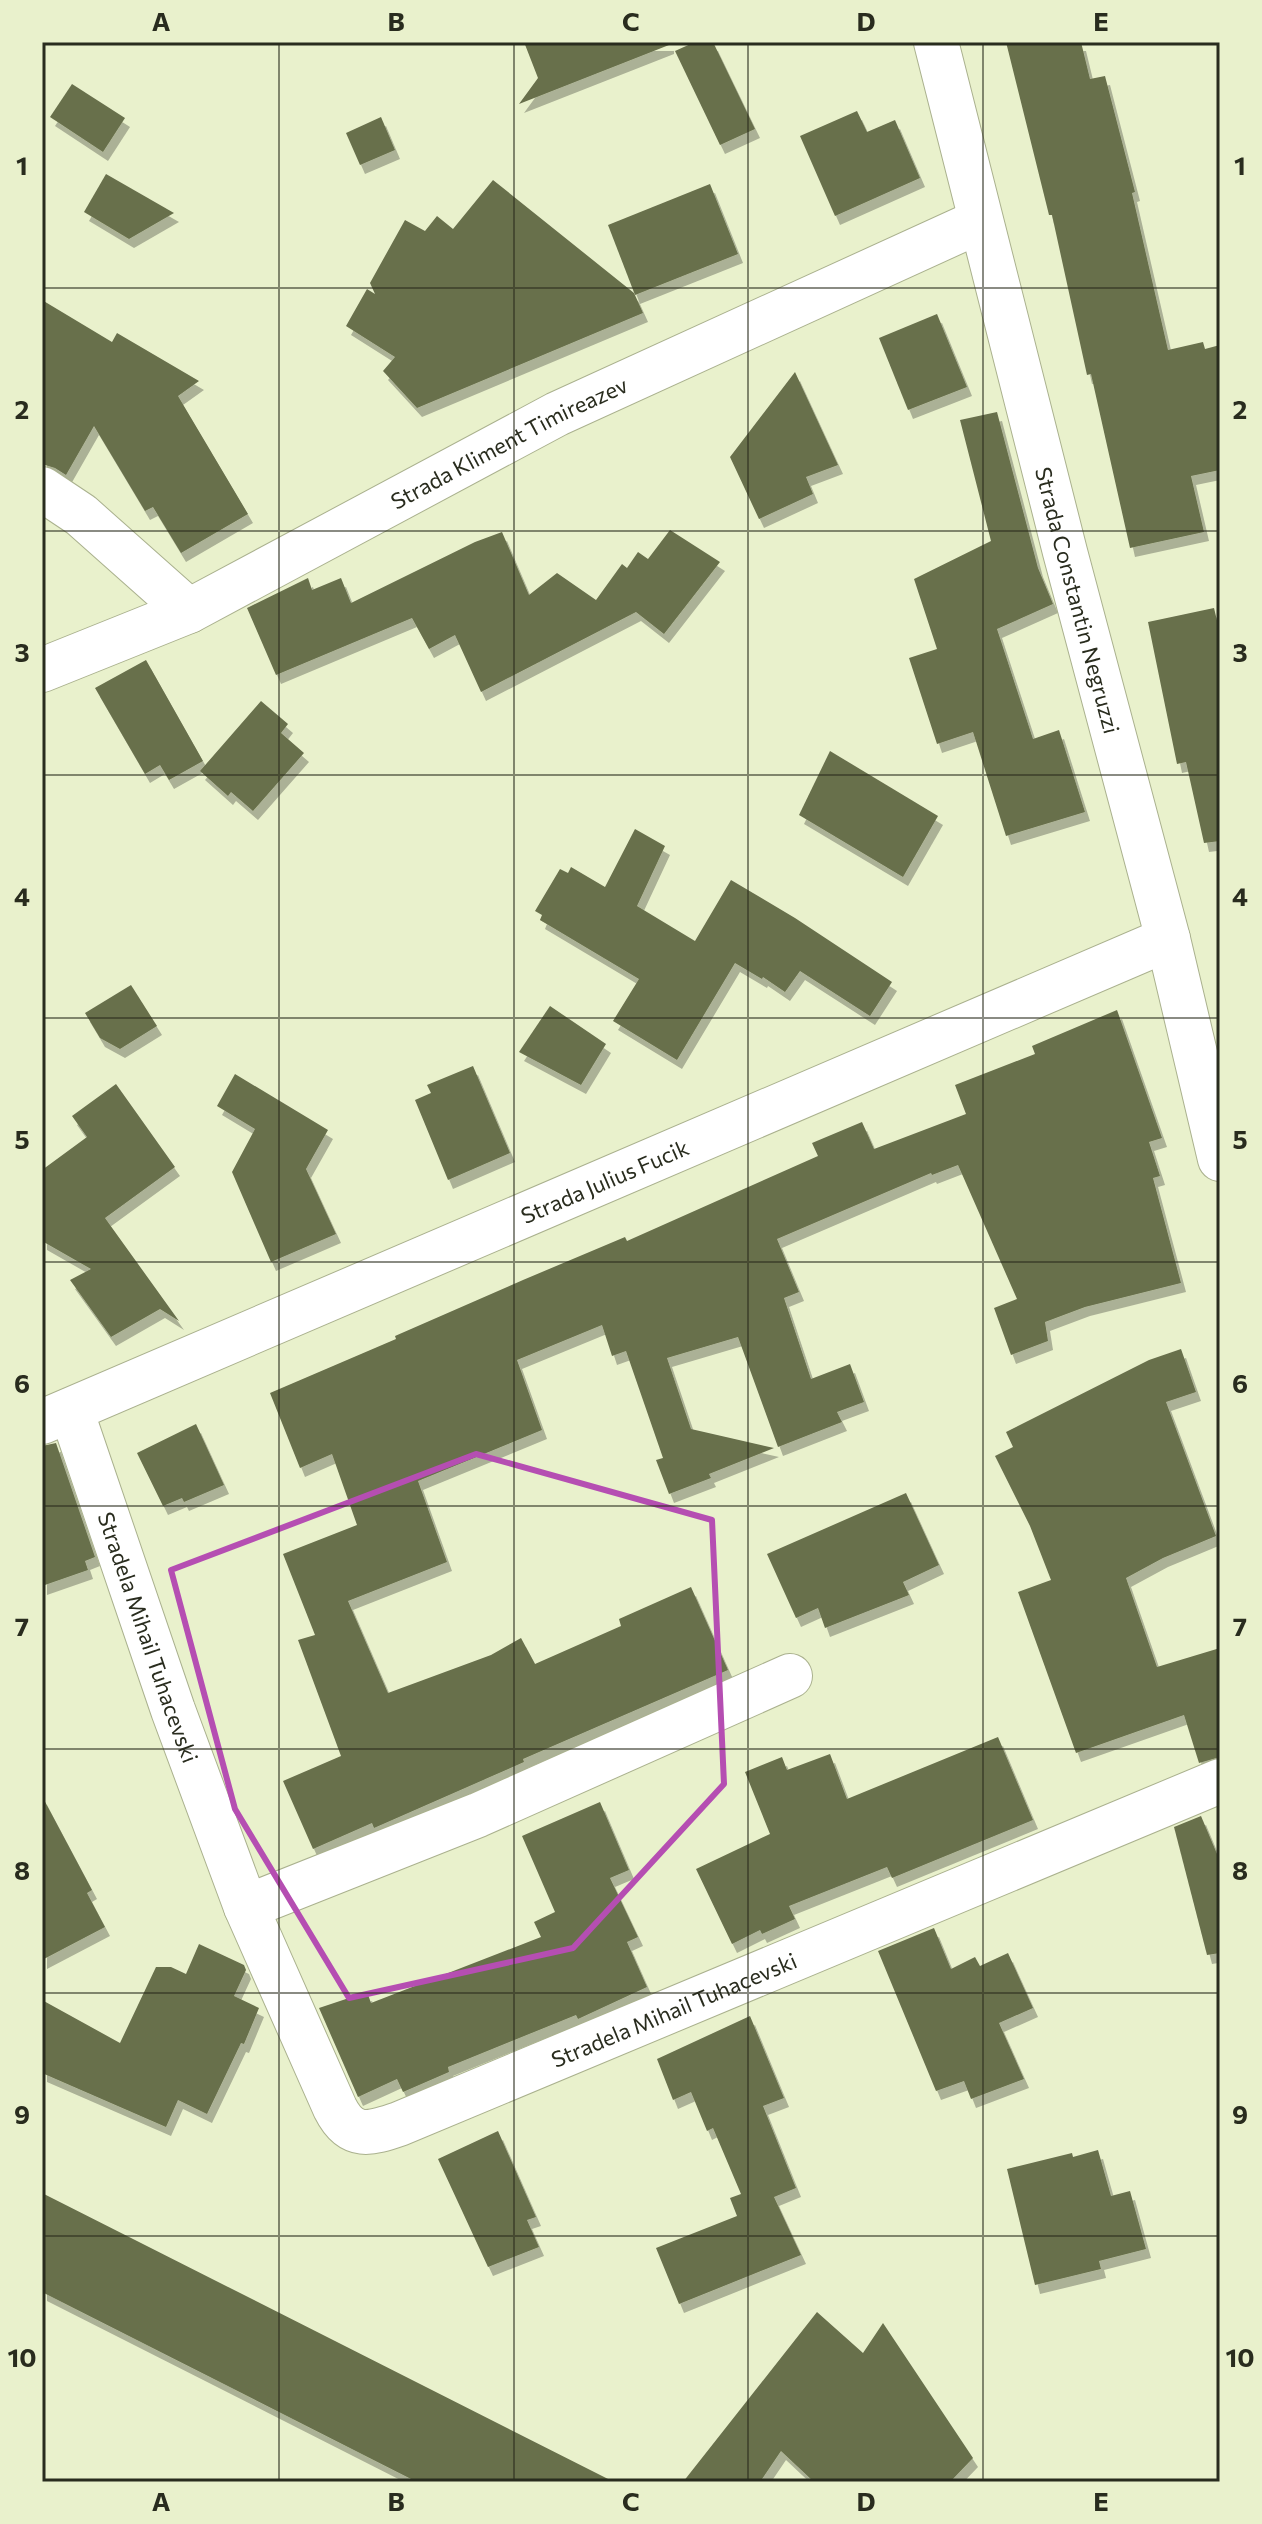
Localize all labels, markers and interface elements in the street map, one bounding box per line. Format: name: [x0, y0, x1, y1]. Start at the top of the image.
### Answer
text: A: [152, 5, 171, 36]
text: B: [387, 5, 405, 36]
text: C: [622, 5, 640, 36]
text: D: [856, 5, 876, 36]
text: E: [1093, 5, 1109, 36]
text: 1: [16, 149, 28, 180]
text: 1: [1234, 149, 1246, 180]
street label: Strada Kliment Timireazev: [386, 370, 631, 514]
text: 2: [15, 393, 29, 424]
text: 2: [1233, 393, 1247, 424]
street label: Strada Constantin Negruzzi: [1031, 464, 1126, 736]
text: 3: [14, 636, 30, 667]
text: 3: [1232, 636, 1248, 667]
text: 4: [14, 880, 30, 911]
text: 4: [1232, 880, 1248, 911]
text: 5: [14, 1123, 30, 1154]
text: 5: [1232, 1123, 1248, 1154]
street label: Strada Julius Fucik: [516, 1133, 692, 1229]
text: 6: [14, 1367, 30, 1398]
text: 6: [1232, 1367, 1248, 1398]
street label: Stradela Mihail Tuhacevski: [93, 1508, 205, 1766]
text: 7: [15, 1610, 29, 1641]
text: 7: [1233, 1610, 1247, 1641]
text: 8: [14, 1854, 30, 1885]
text: 8: [1232, 1854, 1248, 1885]
street label: Stradela Mihail Tuhacevski: [547, 1946, 800, 2073]
text: 9: [14, 2098, 30, 2129]
text: 9: [1232, 2098, 1248, 2129]
text: 10: [7, 2341, 37, 2372]
text: 10: [1225, 2341, 1255, 2372]
text: A: [152, 2485, 171, 2516]
text: B: [387, 2485, 405, 2516]
text: C: [622, 2485, 640, 2516]
text: D: [856, 2485, 876, 2516]
text: E: [1093, 2485, 1109, 2516]

